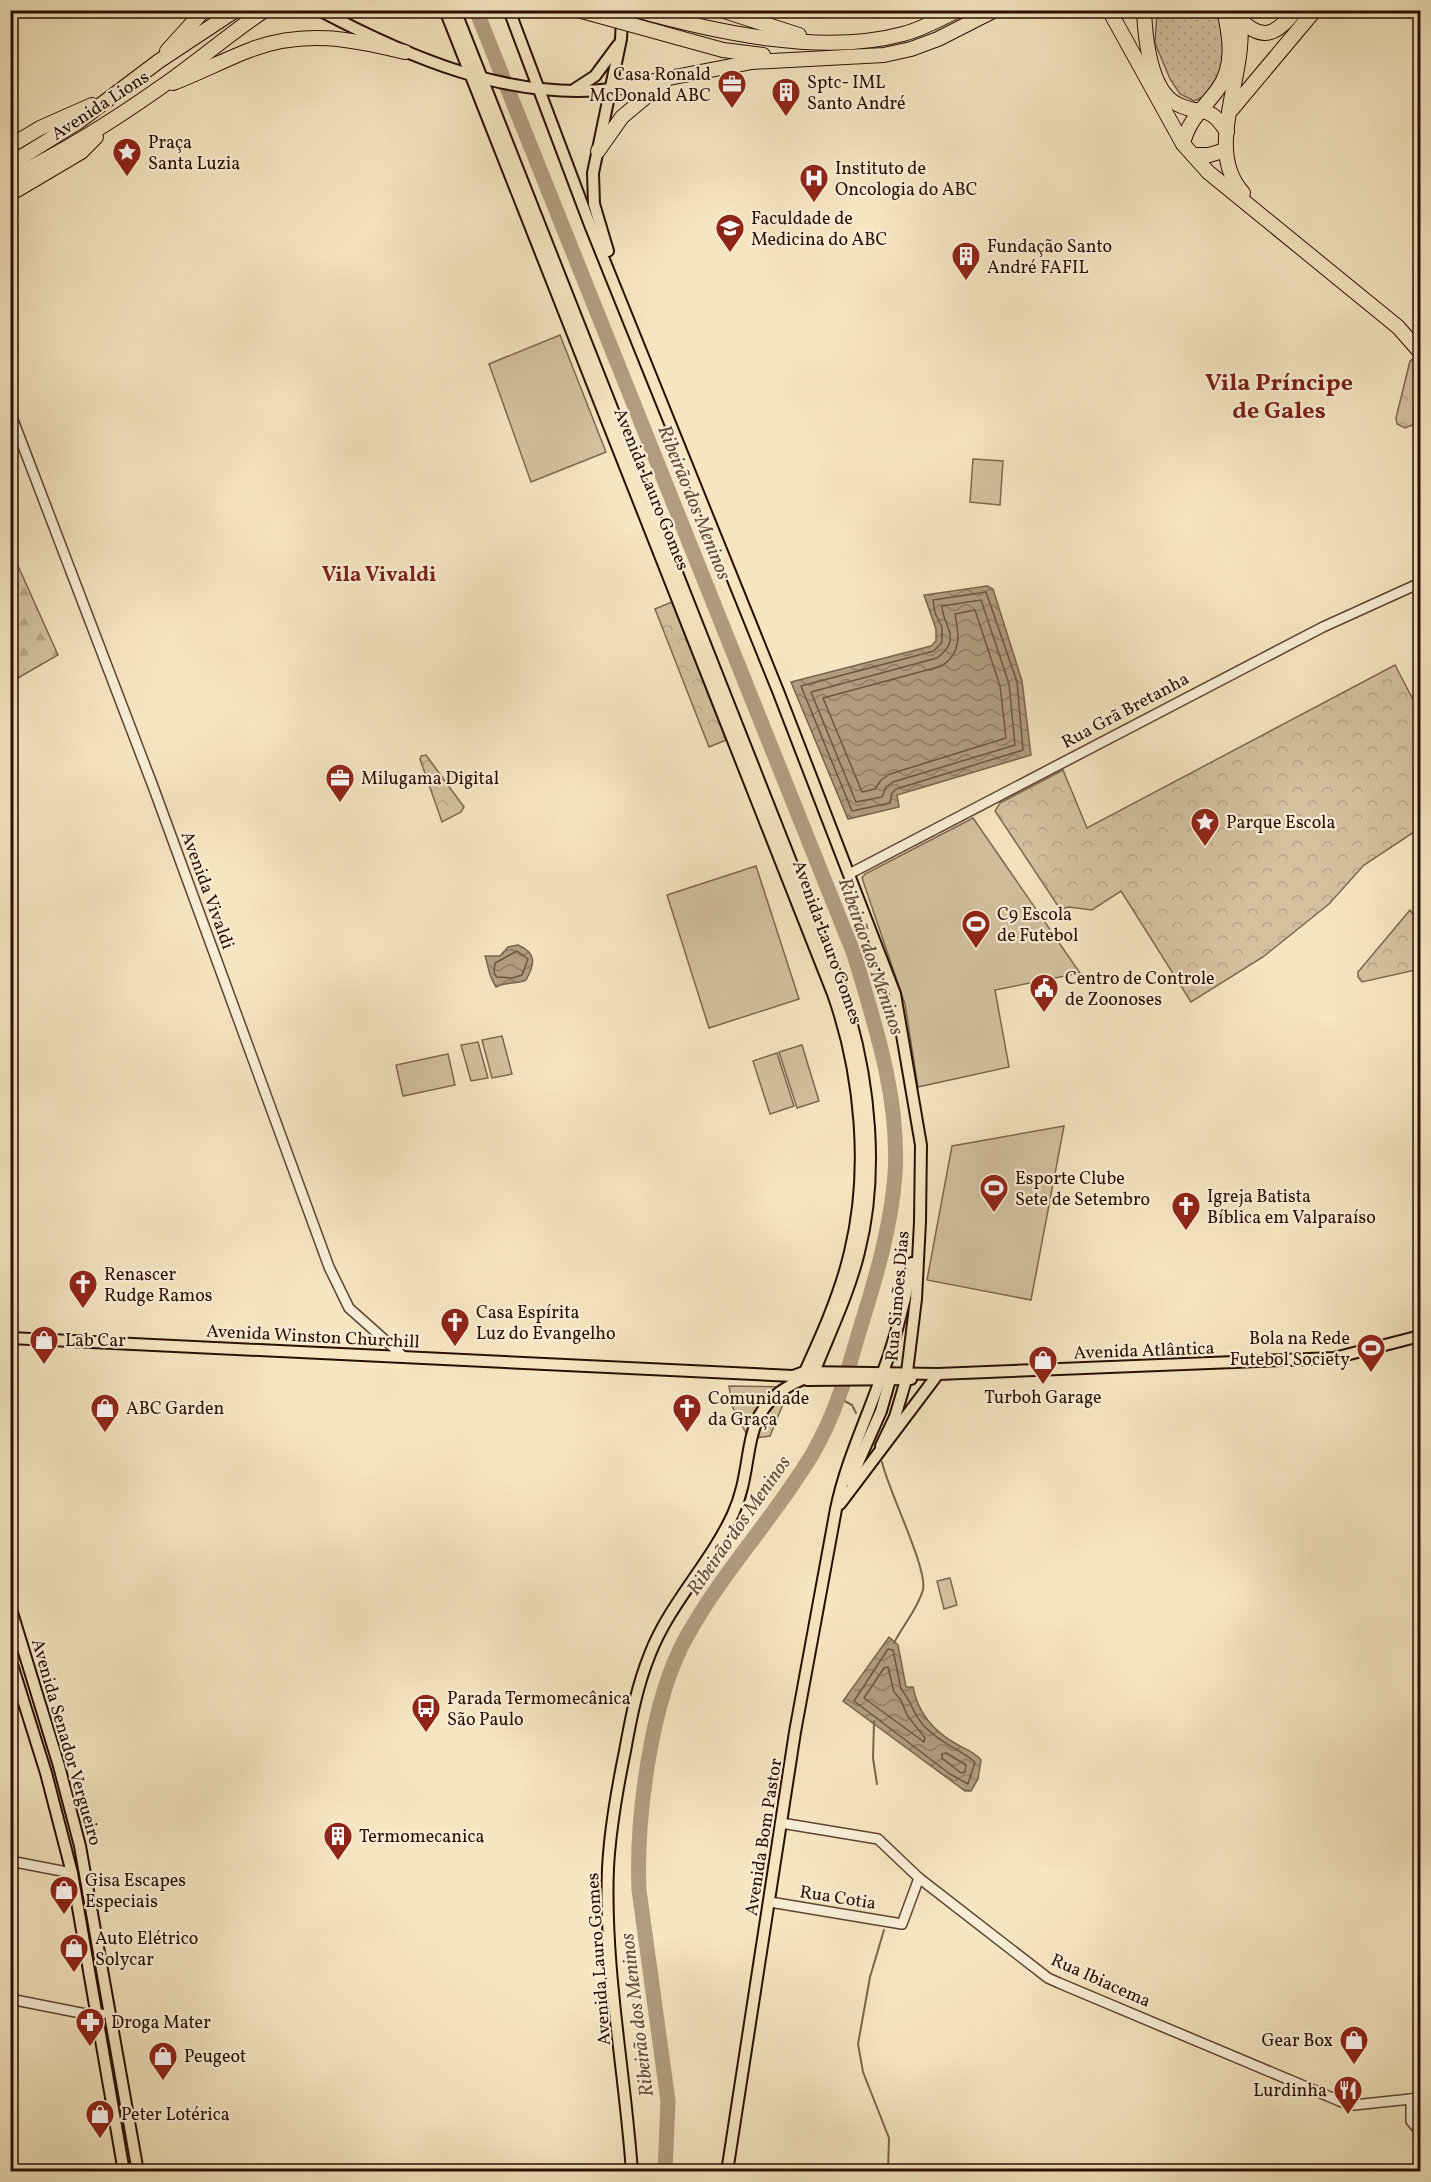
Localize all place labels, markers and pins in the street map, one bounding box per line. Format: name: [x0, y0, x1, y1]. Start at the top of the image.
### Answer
place label: Casa Ronald McDonald ABC: [589, 63, 711, 109]
office icon: Casa Ronald McDonald ABC: [716, 68, 748, 110]
place label: Sptc- IML Santo André: [807, 71, 906, 117]
building icon: Sptc- IML Santo André: [770, 76, 802, 118]
place label: Praça Santa Luzia: [148, 131, 240, 177]
place icon: Praça Santa Luzia: [111, 136, 143, 178]
place label: Instituto de Oncologia do ABC: [835, 157, 977, 203]
hospital icon: Instituto de Oncologia do ABC: [798, 162, 830, 204]
place label: Faculdade de Medicina do ABC: [751, 207, 887, 253]
school or university icon: Faculdade de Medicina do ABC: [714, 212, 746, 254]
place label: Fundação Santo André FAFIL: [987, 235, 1112, 281]
building icon: Fundação Santo André FAFIL: [950, 240, 982, 282]
office icon: Milugama Digital: [324, 762, 356, 804]
place label: Milugama Digital: [361, 767, 499, 792]
place icon: Parque Escola: [1189, 806, 1221, 848]
place label: Parque Escola: [1226, 811, 1335, 836]
place label: C9 Escola de Futebol: [997, 903, 1078, 949]
sports icon: C9 Escola de Futebol: [960, 908, 992, 950]
place label: Centro de Controle de Zoonoses: [1065, 967, 1215, 1013]
public building icon: Centro de Controle de Zoonoses: [1028, 972, 1060, 1014]
place label: Esporte Clube Sete de Setembro: [1015, 1167, 1150, 1213]
sports icon: Esporte Clube Sete de Setembro: [978, 1172, 1010, 1214]
place label: Igreja Batista Bíblica em Valparaíso: [1207, 1185, 1376, 1231]
church icon: Igreja Batista Bíblica em Valparaíso: [1170, 1190, 1202, 1232]
place label: Renascer Rudge Ramos: [104, 1263, 212, 1309]
church icon: Renascer Rudge Ramos: [67, 1268, 99, 1310]
place label: Casa Espírita Luz do Evangelho: [476, 1301, 616, 1347]
church icon: Casa Espírita Luz do Evangelho: [439, 1306, 471, 1348]
shop icon: Lab Car: [28, 1324, 60, 1366]
place label: Bola na Rede Futebol Society: [1230, 1327, 1350, 1373]
place label: Lab Car: [65, 1329, 126, 1354]
sports icon: Bola na Rede Futebol Society: [1355, 1332, 1387, 1374]
shop icon: Turboh Garage: [1027, 1344, 1059, 1386]
place label: Turboh Garage: [984, 1386, 1102, 1411]
place label: Comunidade da Graça: [708, 1387, 809, 1433]
shop icon: ABC Garden: [89, 1392, 121, 1434]
church icon: Comunidade da Graça: [671, 1392, 703, 1434]
place label: ABC Garden: [126, 1397, 225, 1422]
place label: Parada Termomecânica São Paulo: [447, 1687, 631, 1733]
bus stop icon: Parada Termomecânica São Paulo: [410, 1692, 442, 1734]
building icon: Termomecanica: [322, 1820, 354, 1862]
place label: Termomecanica: [359, 1825, 485, 1850]
place label: Gisa Escapes Especiais: [85, 1869, 186, 1915]
shop icon: Gisa Escapes Especiais: [48, 1874, 80, 1916]
place label: Auto Elétrico Solycar: [95, 1927, 198, 1973]
shop icon: Auto Elétrico Solycar: [58, 1932, 90, 1974]
pharmacy icon: Droga Mater: [74, 2006, 106, 2048]
place label: Droga Mater: [111, 2011, 211, 2036]
shop icon: Gear Box: [1338, 2024, 1370, 2066]
place label: Gear Box: [1261, 2029, 1333, 2054]
shop icon: Peugeot: [147, 2040, 179, 2082]
place label: Peugeot: [184, 2045, 246, 2070]
restaurant icon: Lurdinha: [1332, 2074, 1364, 2116]
place label: Lurdinha: [1253, 2079, 1327, 2104]
shop icon: Peter Lotérica: [84, 2098, 116, 2140]
place label: Peter Lotérica: [121, 2103, 230, 2128]

